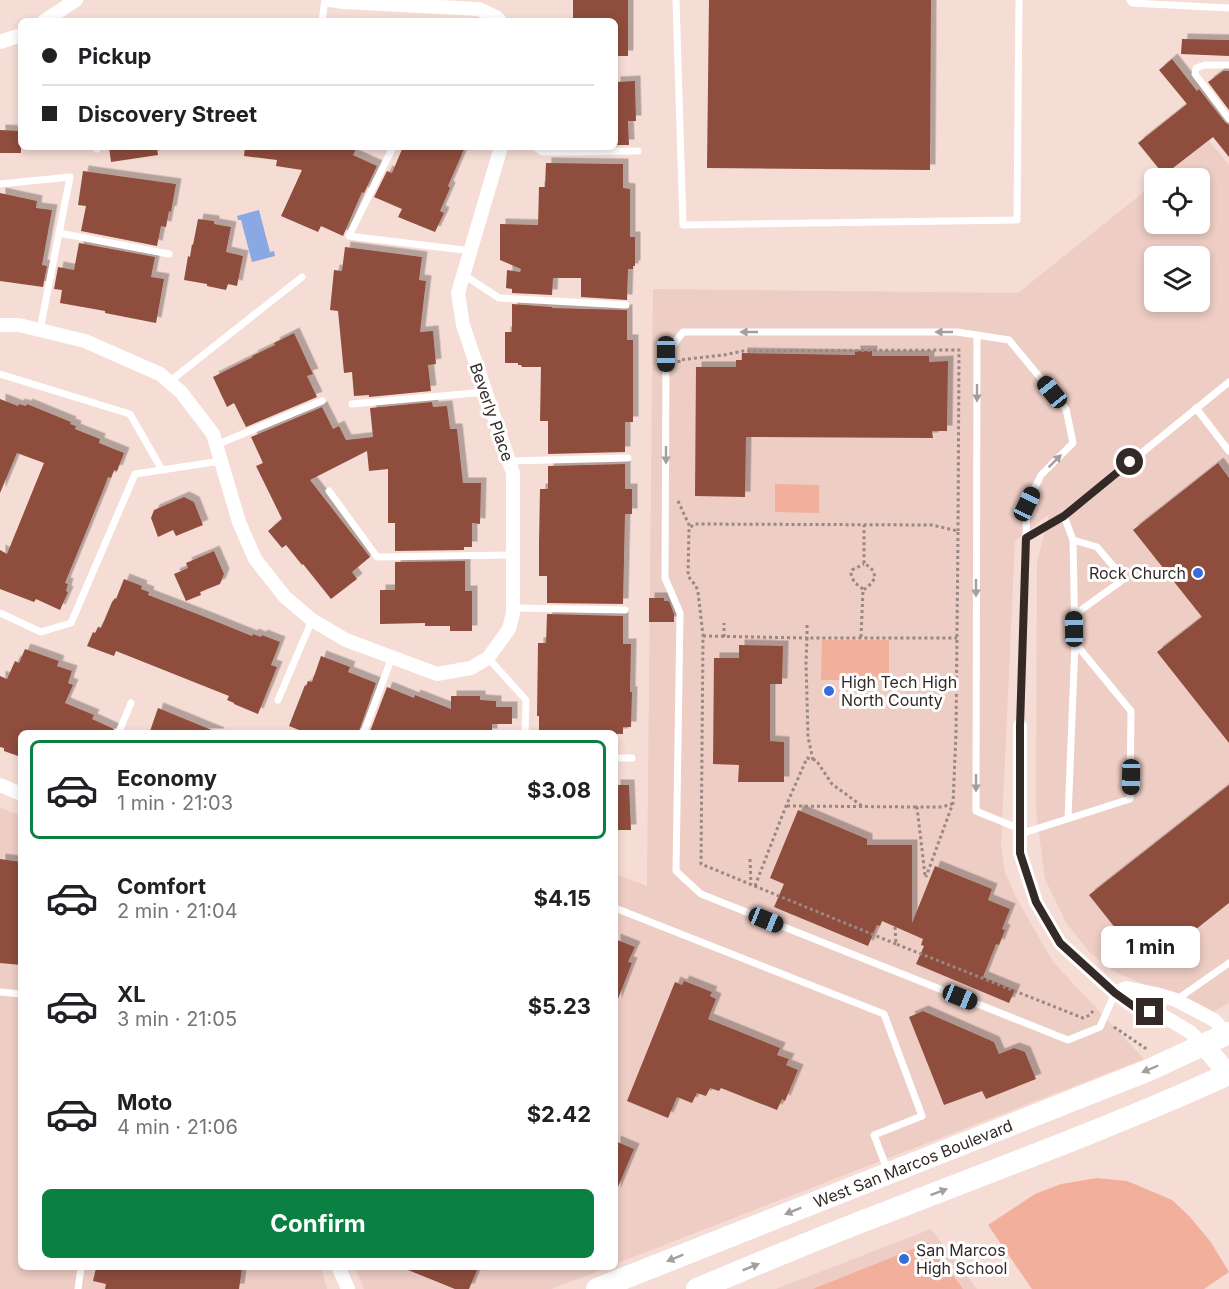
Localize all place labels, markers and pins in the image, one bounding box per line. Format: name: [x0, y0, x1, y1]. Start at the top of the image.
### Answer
place label: Rock Church: [1089, 563, 1186, 583]
marker: Rock Church: [1191, 566, 1205, 580]
place label: High Tech High North County: [841, 672, 957, 710]
marker: High Tech High North County: [822, 684, 836, 698]
place label: San Marcos High School: [916, 1240, 1007, 1278]
marker: San Marcos High School: [897, 1252, 911, 1266]

